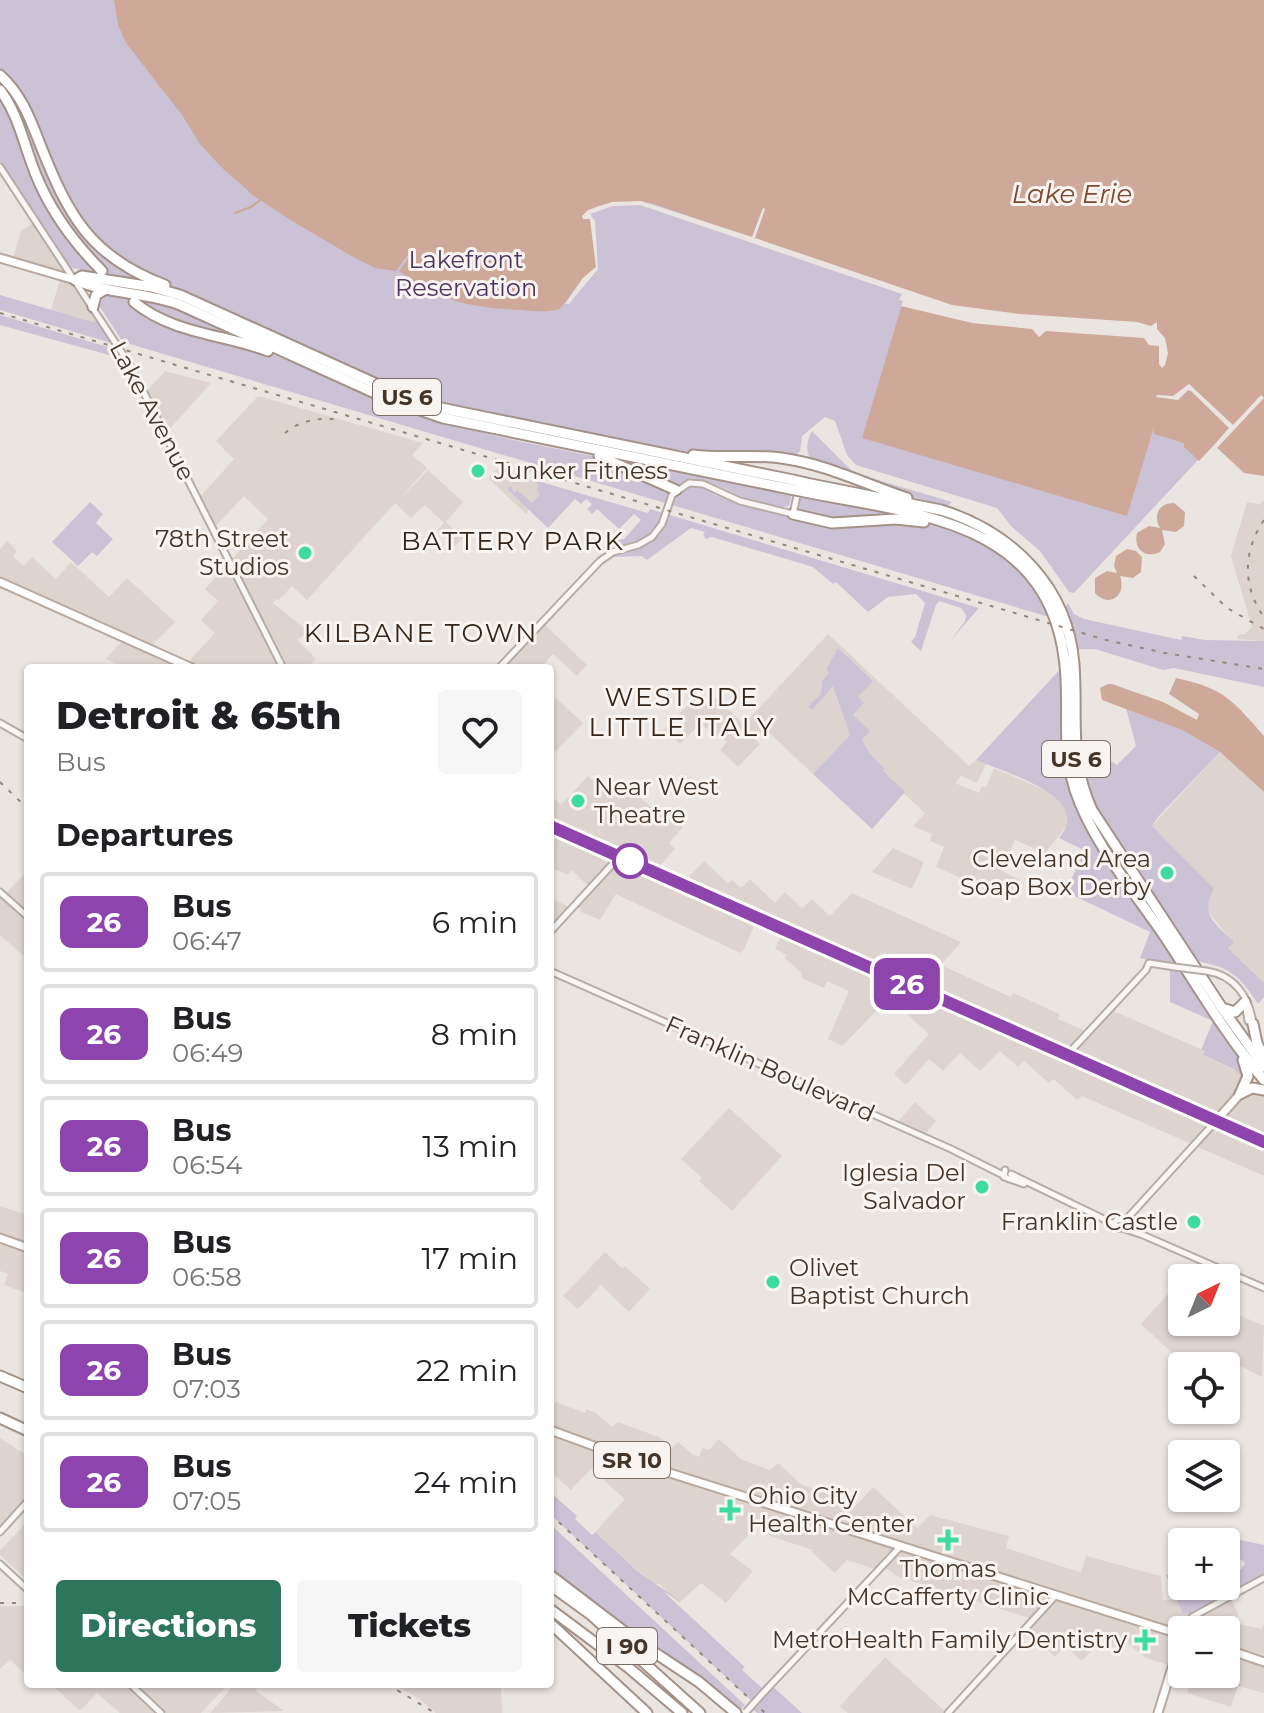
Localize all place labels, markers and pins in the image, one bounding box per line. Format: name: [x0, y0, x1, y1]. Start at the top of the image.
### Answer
place label: Junker Fitness: [493, 456, 668, 485]
marker: Junker Fitness: [469, 462, 487, 480]
place label: 78th Street Studios: [155, 524, 289, 581]
marker: 78th Street Studios: [296, 544, 314, 562]
place label: Near West Theatre: [594, 772, 719, 829]
marker: Near West Theatre: [569, 792, 587, 810]
unlabelled marker: [613, 844, 647, 878]
place label: Cleveland Area Soap Box Derby: [960, 844, 1151, 901]
marker: Cleveland Area Soap Box Derby: [1158, 864, 1176, 882]
place label: Iglesia Del Salvador: [842, 1158, 966, 1215]
marker: Iglesia Del Salvador: [973, 1178, 991, 1196]
place label: Franklin Castle: [1001, 1207, 1178, 1236]
marker: Franklin Castle: [1185, 1213, 1203, 1231]
place label: Olivet Baptist Church: [789, 1253, 970, 1310]
marker: Olivet Baptist Church: [764, 1273, 782, 1291]
place label: Ohio City Health Center: [748, 1481, 915, 1538]
marker: Ohio City Health Center: [719, 1499, 741, 1521]
marker: Thomas McCafferty Clinic: [937, 1529, 959, 1551]
place label: Thomas McCafferty Clinic: [847, 1554, 1049, 1611]
place label: MetroHealth Family Dentistry: [772, 1625, 1127, 1654]
marker: MetroHealth Family Dentistry: [1134, 1629, 1156, 1651]

